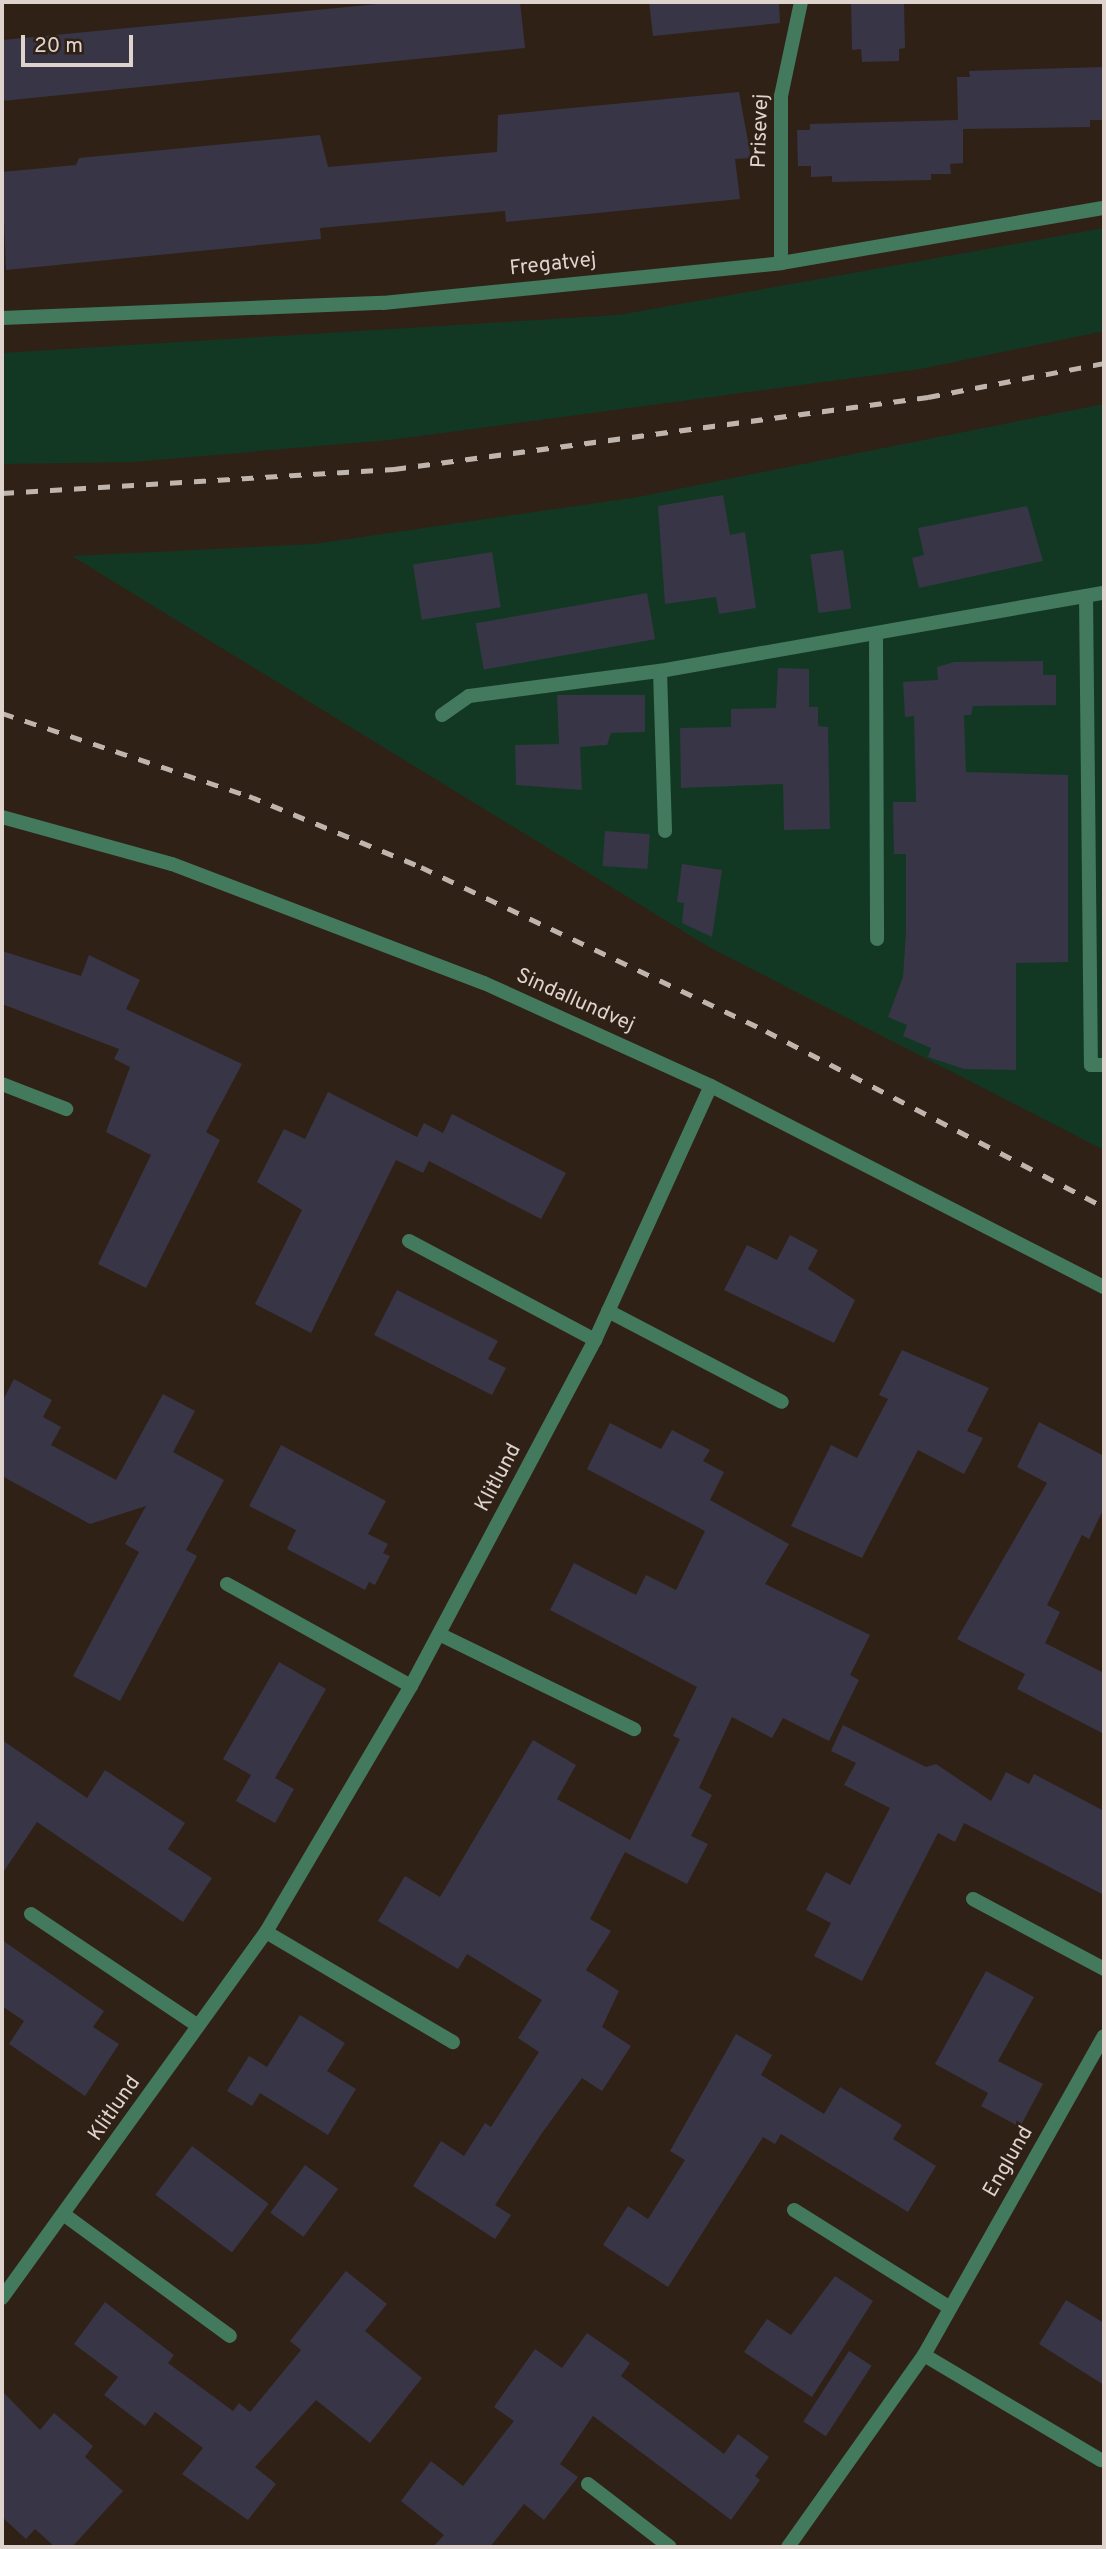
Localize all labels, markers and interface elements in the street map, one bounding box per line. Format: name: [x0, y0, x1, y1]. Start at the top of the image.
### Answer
scale bar: [24, 21, 136, 65]
text: 20 m: [34, 33, 83, 60]
street label: Prisevej: [747, 93, 775, 169]
street label: Fregatvej: [508, 248, 598, 282]
street label: Sindallundvej: [512, 964, 638, 1038]
street label: Klitlund: [471, 1440, 527, 1516]
street label: Klitlund: [84, 2072, 146, 2146]
street label: Englund: [979, 2122, 1039, 2202]

